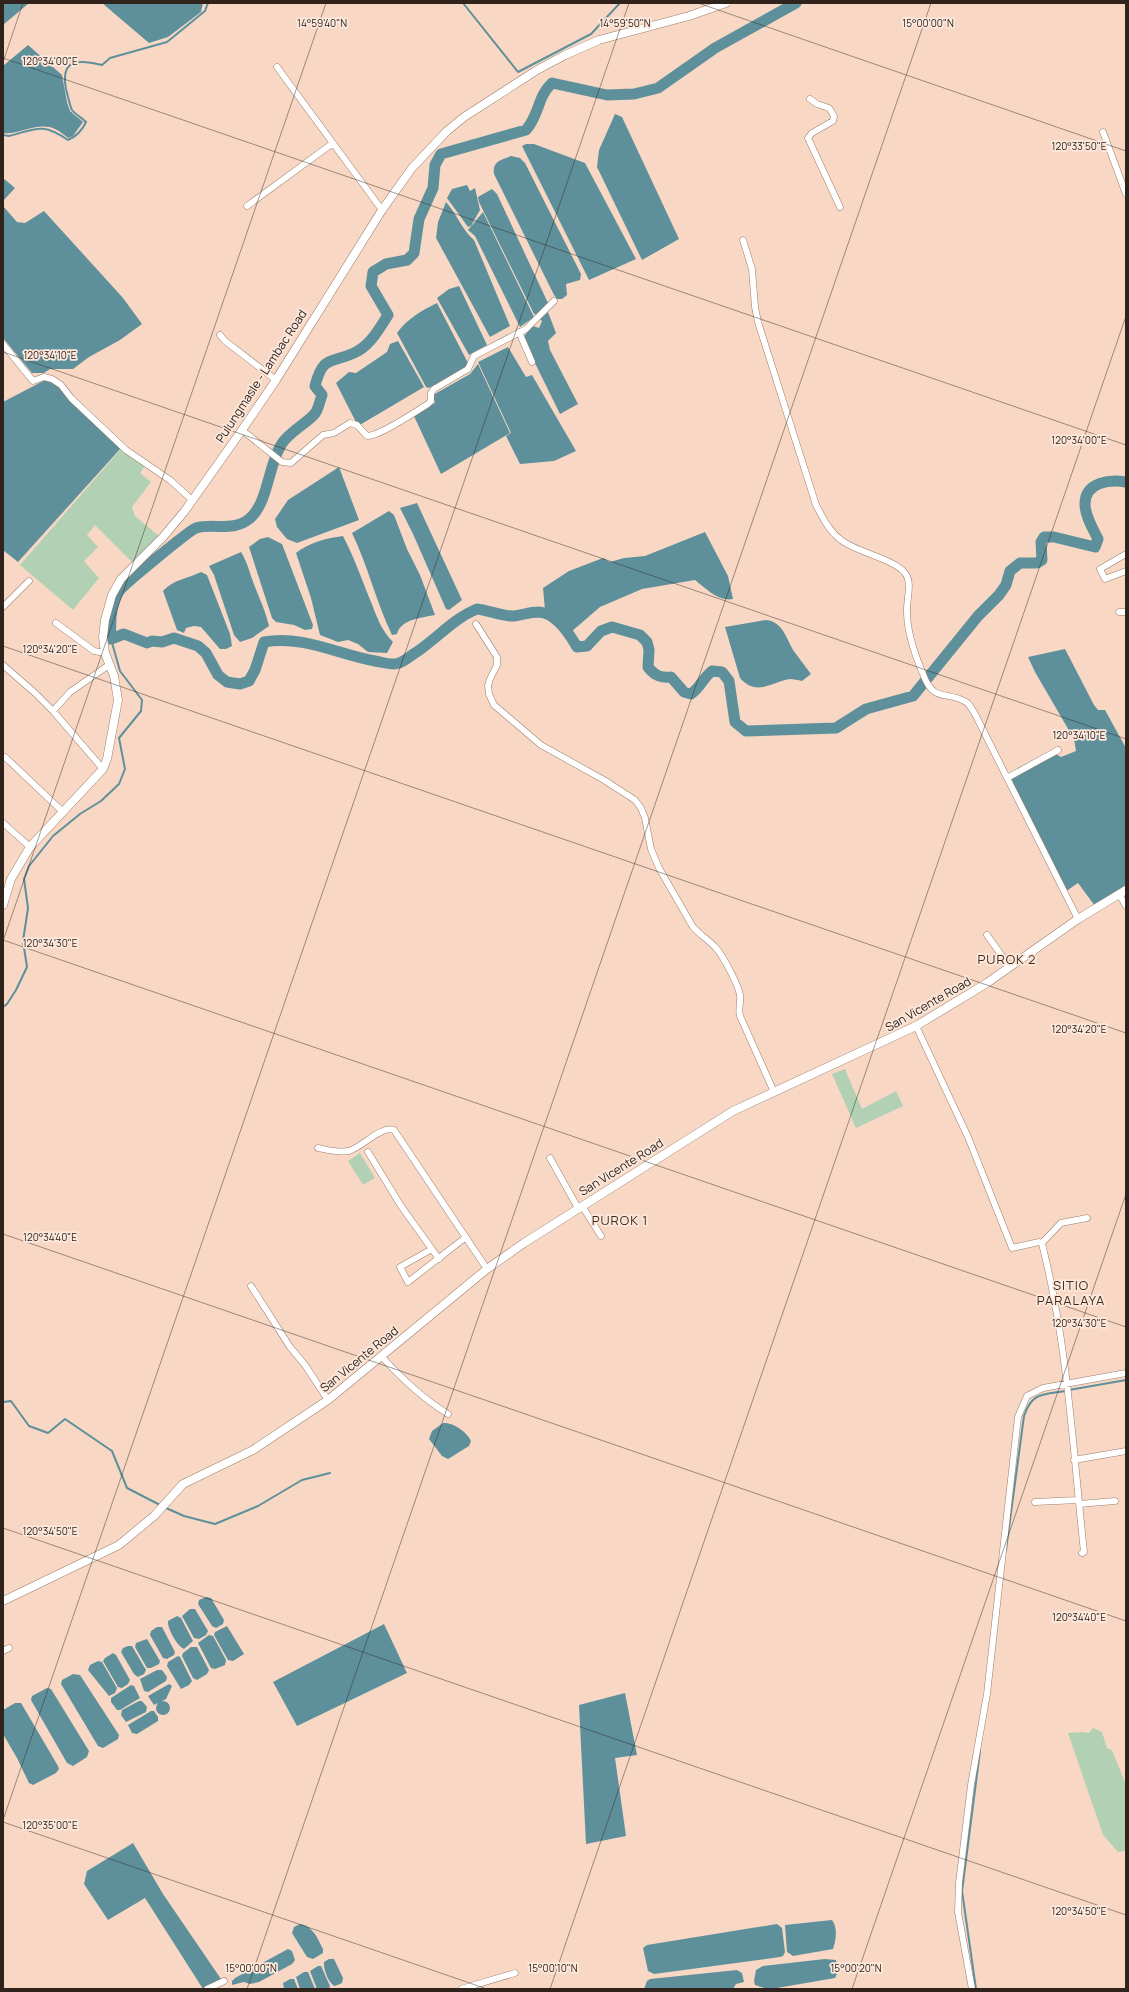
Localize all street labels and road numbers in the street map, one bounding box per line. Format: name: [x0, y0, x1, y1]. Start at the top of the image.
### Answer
street label: Pulungmasle - Lambac Road: [212, 306, 310, 446]
street label: San Vicente Road: [882, 973, 974, 1035]
street label: San Vicente Road: [576, 1134, 666, 1200]
street label: San Vicente Road: [316, 1322, 402, 1396]

